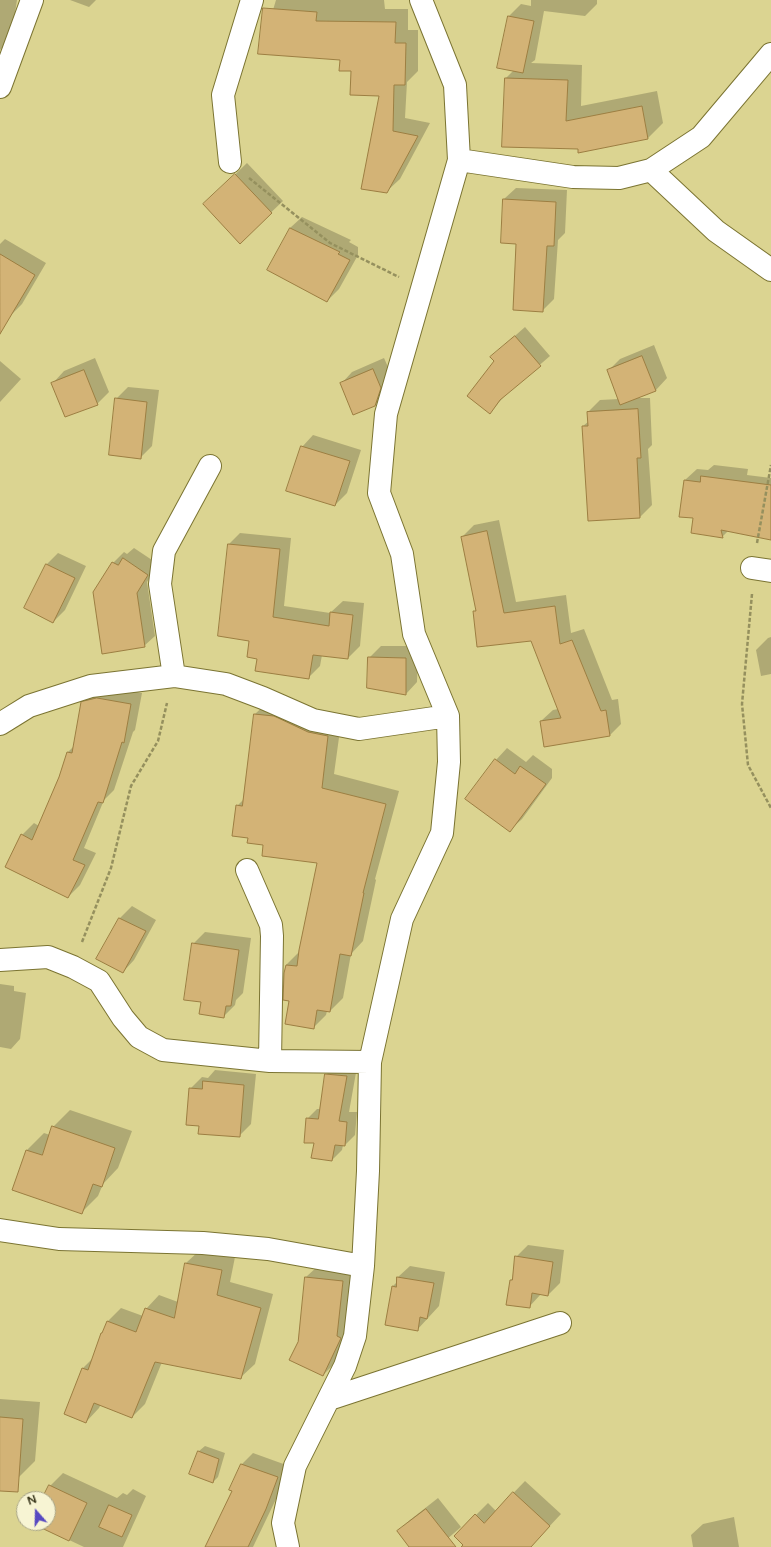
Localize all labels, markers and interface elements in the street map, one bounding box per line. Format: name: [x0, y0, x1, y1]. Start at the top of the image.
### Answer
north arrow: [16, 1491, 56, 1531]
text: N: [26, 1493, 38, 1508]

